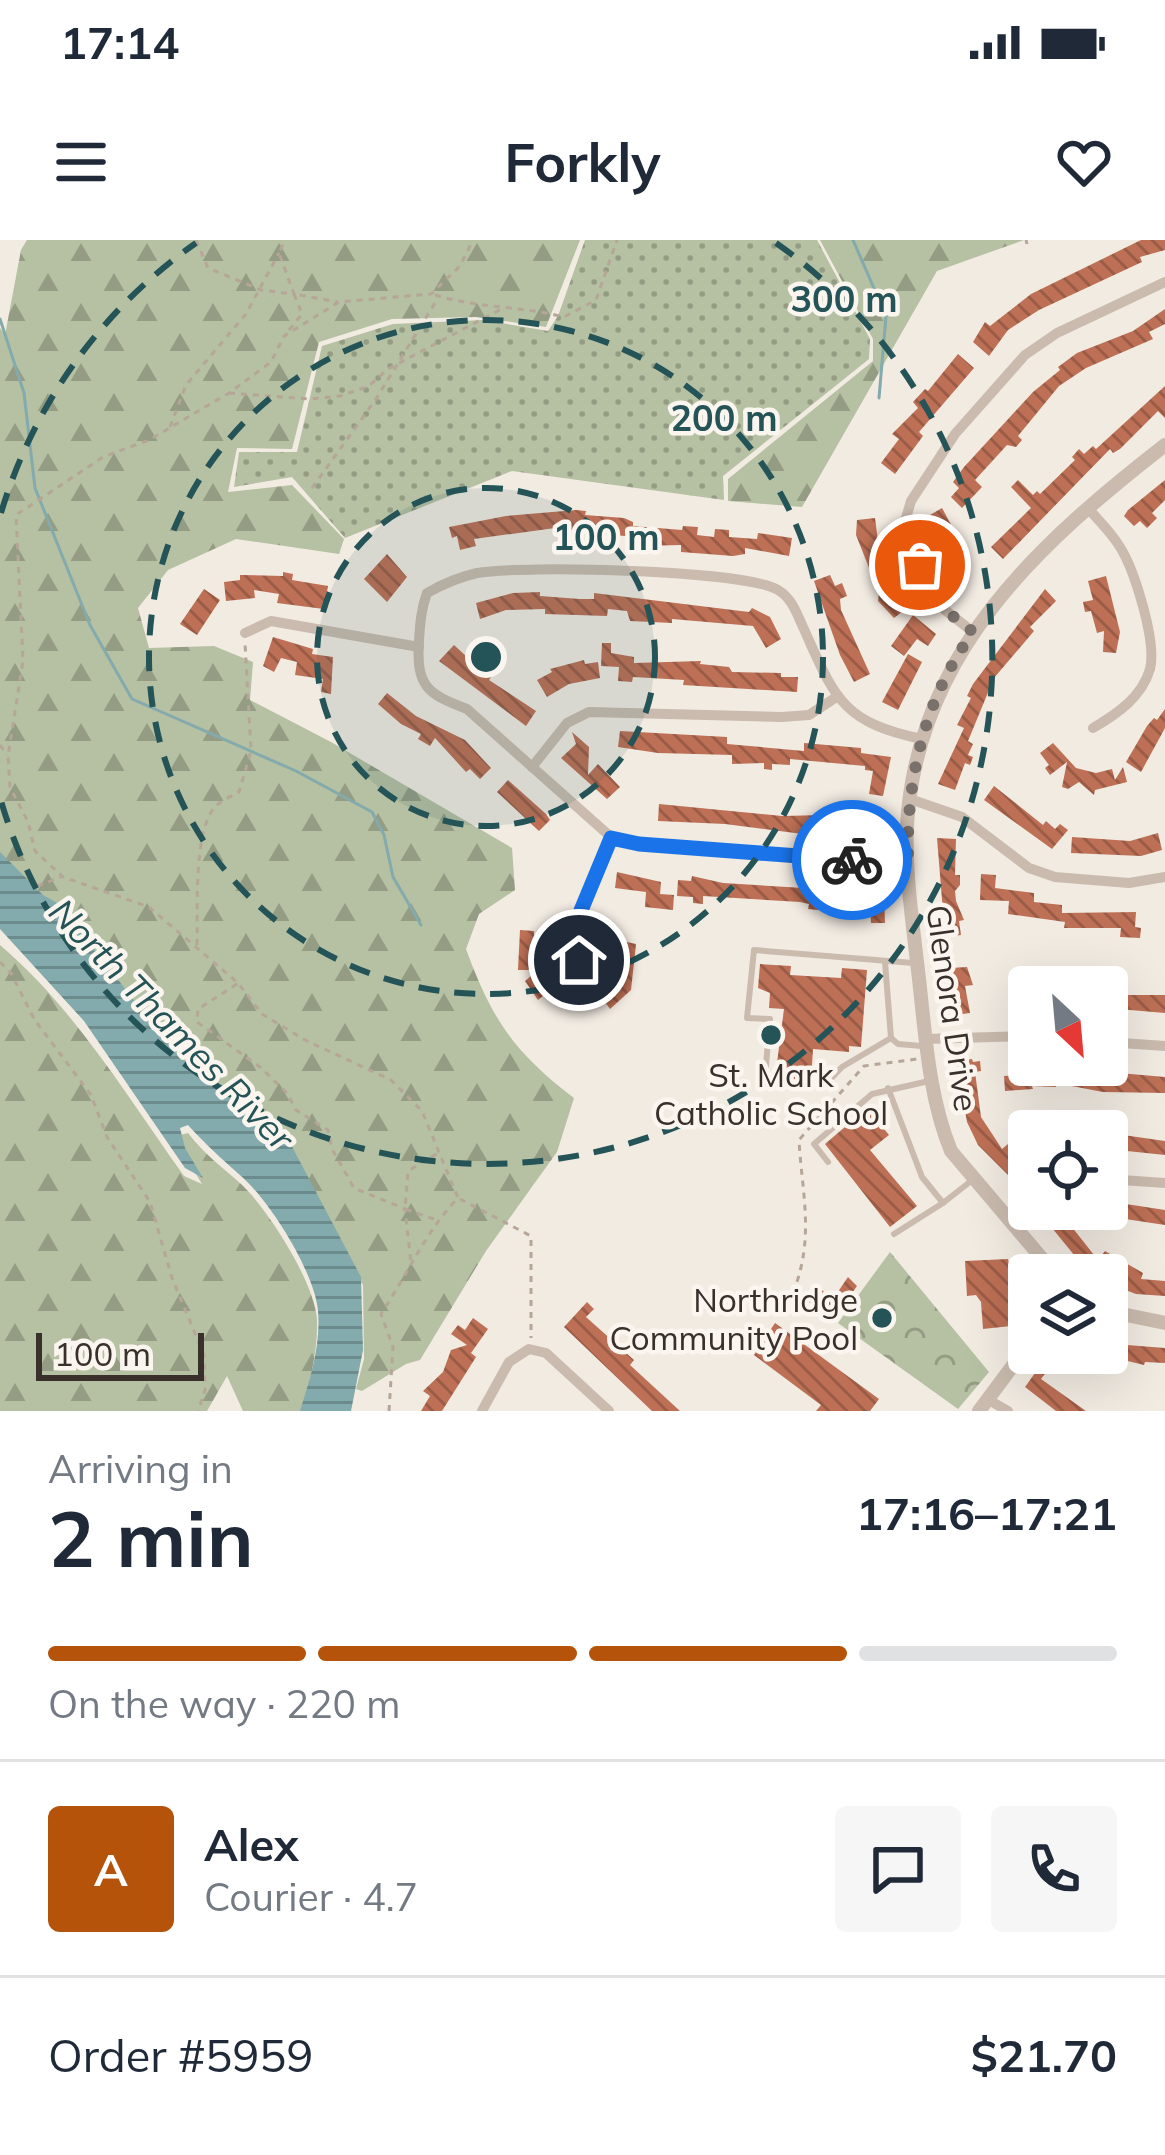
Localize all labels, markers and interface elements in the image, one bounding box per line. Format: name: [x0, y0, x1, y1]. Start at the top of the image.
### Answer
text: 17:14: [60, 14, 179, 70]
text: Forkly: [504, 128, 661, 196]
icon: menu: [48, 129, 114, 195]
icon: heart: [1051, 129, 1117, 195]
text: 300 m: [790, 276, 898, 321]
text: 200 m: [670, 395, 778, 440]
text: 100 m: [552, 514, 660, 559]
pin: [869, 514, 971, 616]
icon: bag: [887, 532, 953, 598]
centre of rings: [465, 636, 507, 678]
courier: [792, 800, 912, 920]
icon: bike: [819, 827, 885, 893]
water label: North Thames River: [40, 889, 305, 1161]
street label: Glenora Drive: [918, 902, 988, 1114]
pin: [528, 909, 630, 1011]
icon: home: [546, 927, 612, 993]
north arrow: [1008, 966, 1128, 1086]
map controls: [1008, 966, 1128, 1374]
marker: St. Mark Catholic School: [758, 1022, 784, 1048]
place label: St. Mark Catholic School: [654, 1054, 888, 1133]
button: locate: [1008, 1110, 1128, 1230]
button: layers: [1008, 1254, 1128, 1374]
place label: Northridge Community Pool: [609, 1279, 858, 1358]
marker: Northridge Community Pool: [869, 1305, 895, 1331]
scale bar: [36, 1327, 204, 1380]
text: 100 m: [54, 1333, 151, 1374]
text: Arriving in: [48, 1444, 233, 1493]
text: 17:16–17:21: [856, 1485, 1117, 1541]
text: 2 min: [48, 1489, 254, 1587]
text: On the way · 220 m: [48, 1679, 400, 1728]
button: chat: [835, 1806, 961, 1932]
button: phone: [991, 1806, 1117, 1932]
text: Alex: [204, 1816, 299, 1872]
text: A: [94, 1841, 128, 1897]
text: Courier · 4.7: [204, 1872, 418, 1921]
text: Order #5959: [48, 2027, 313, 2083]
text: $21.70: [971, 2027, 1117, 2083]

